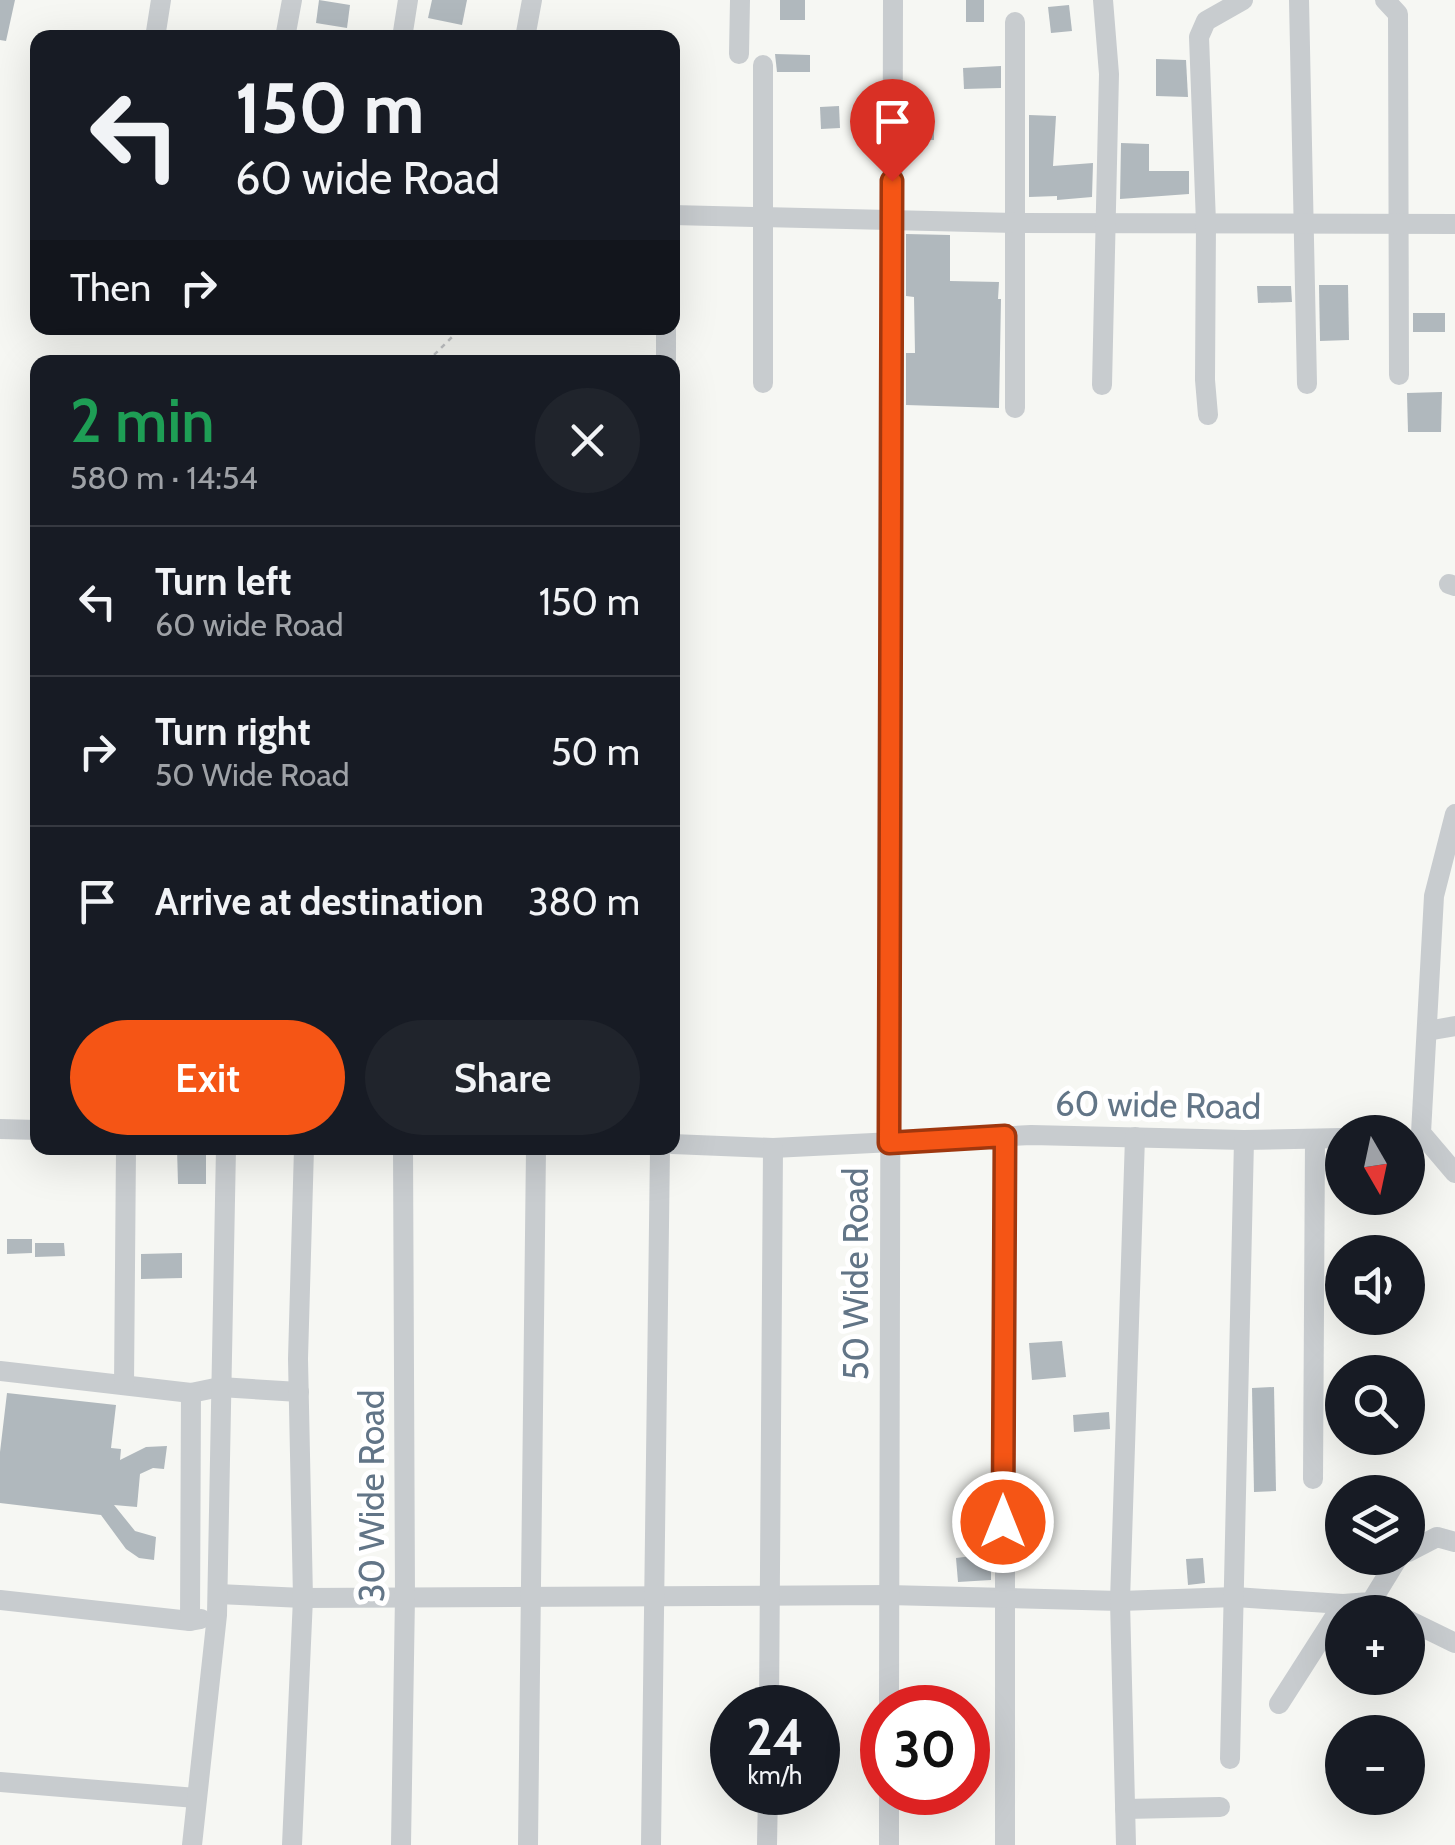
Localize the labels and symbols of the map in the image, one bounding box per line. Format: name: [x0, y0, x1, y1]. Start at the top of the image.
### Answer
pin: [850, 79, 935, 182]
street label: 60 wide Road: [1055, 1081, 1261, 1128]
north arrow: [1325, 1115, 1425, 1215]
street label: 50 Wide Road: [834, 1168, 877, 1380]
street label: 30 Wide Road: [350, 1390, 393, 1602]
position arrow: [951, 1470, 1055, 1574]
speed limit sign: 30: [860, 1685, 990, 1815]

